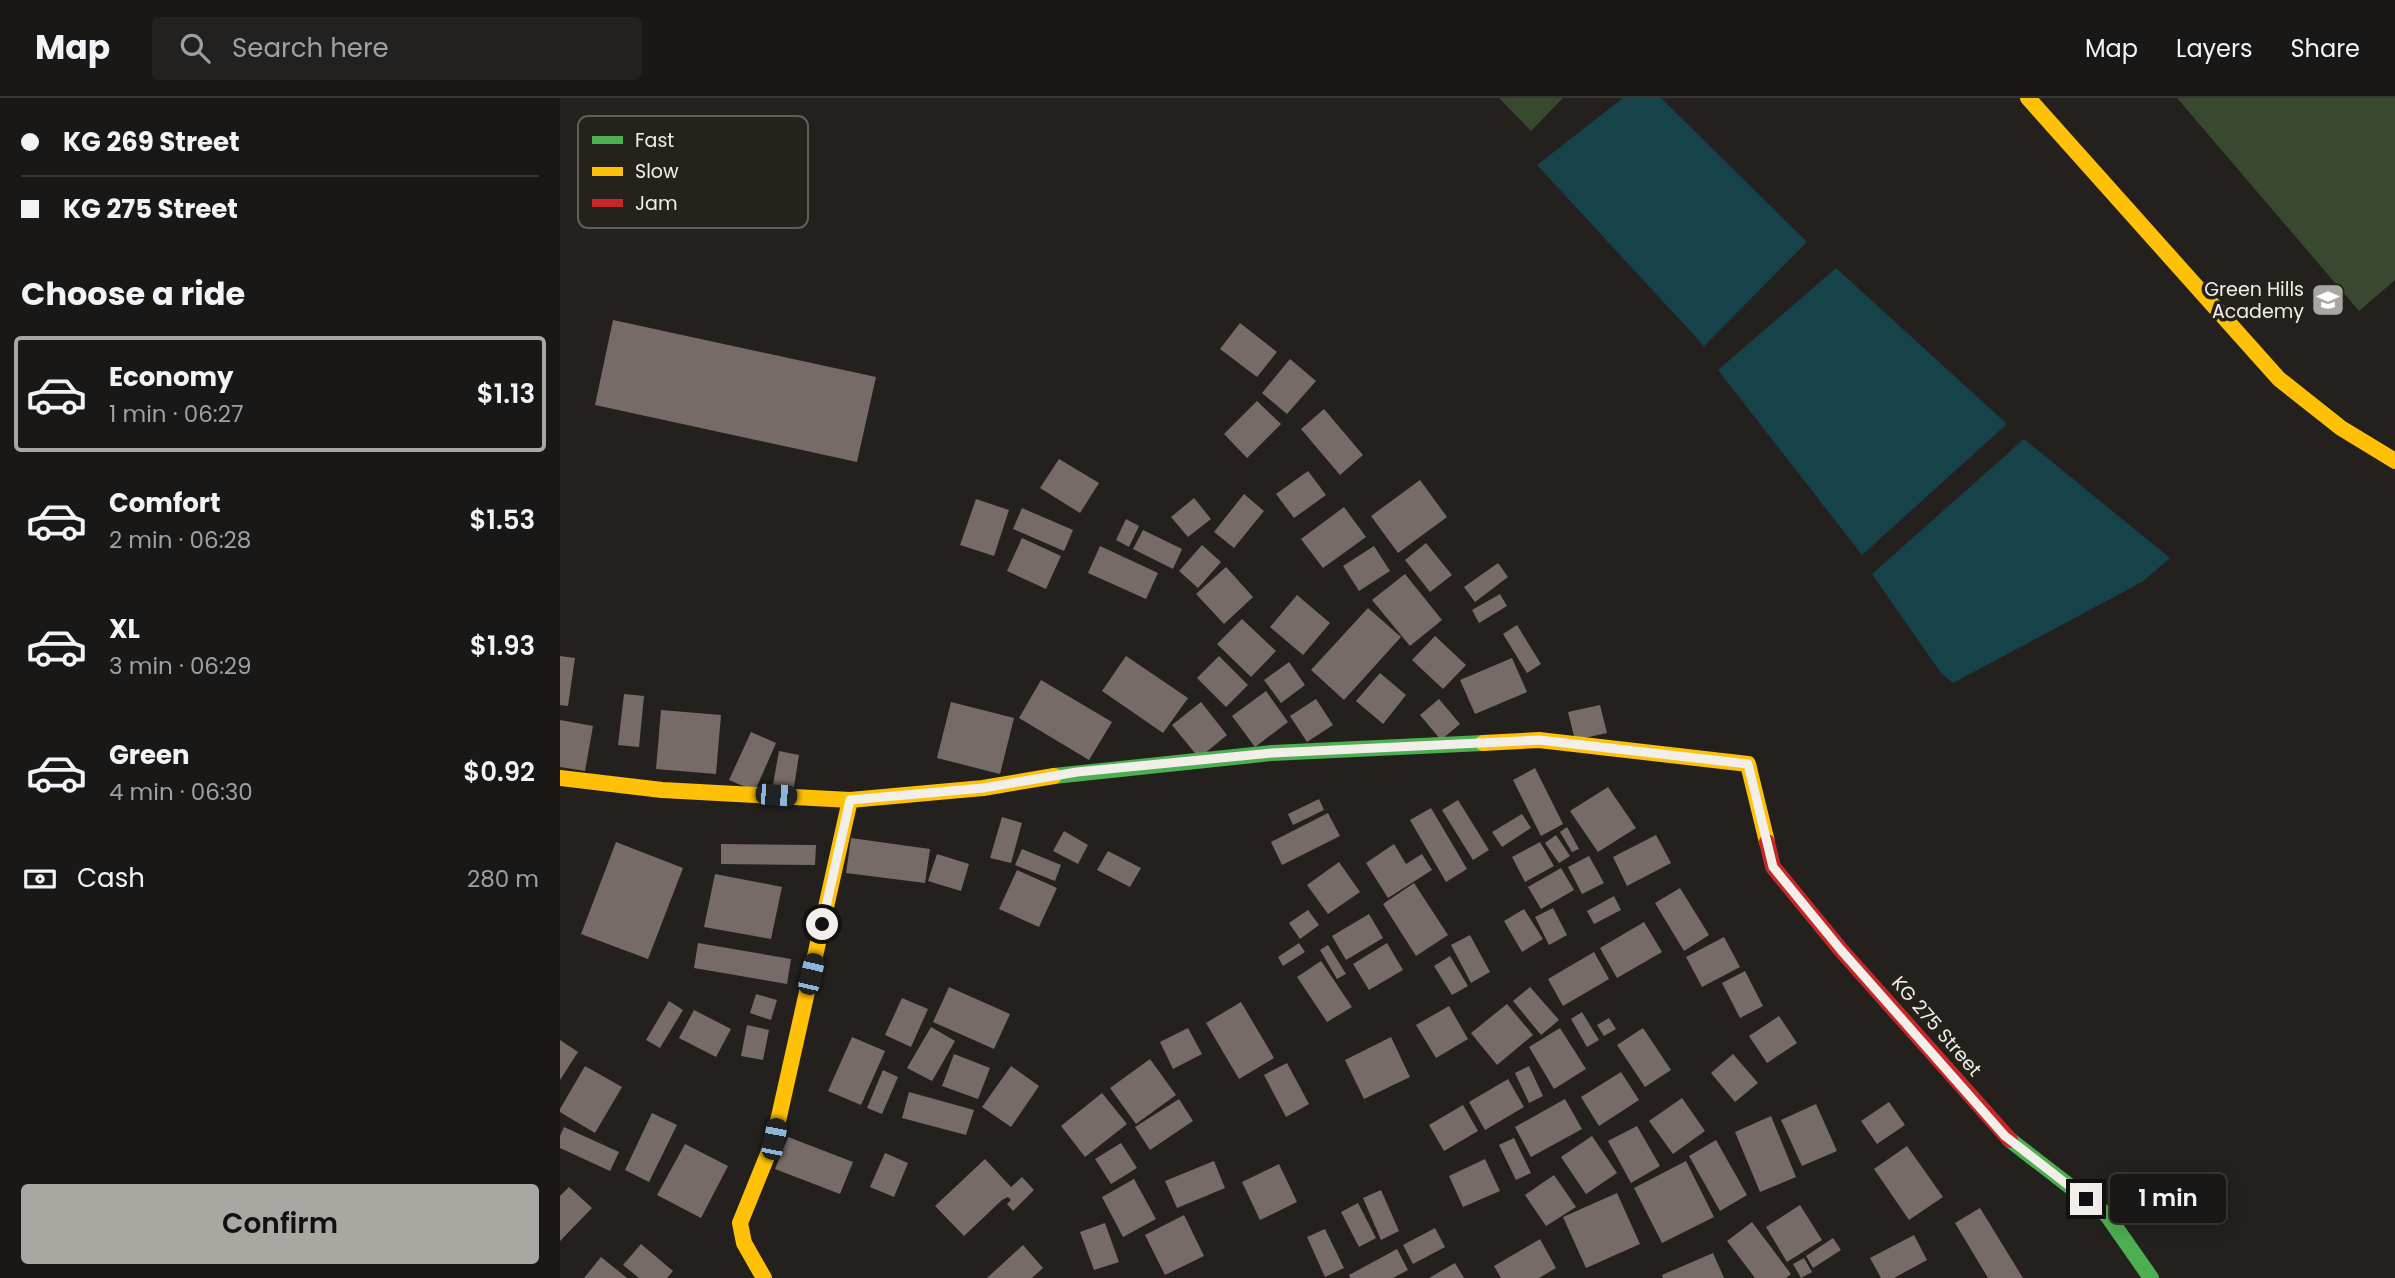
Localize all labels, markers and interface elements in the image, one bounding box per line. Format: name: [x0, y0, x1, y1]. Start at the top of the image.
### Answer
search box: [152, 17, 642, 80]
text: Map: [35, 24, 110, 71]
icon: search: [176, 29, 214, 67]
text: Search here: [232, 30, 389, 66]
text: Map: [2085, 32, 2138, 65]
text: Layers: [2176, 32, 2252, 65]
text: Share: [2290, 32, 2360, 65]
legend: [578, 116, 808, 228]
text: KG 269 Street: [63, 124, 240, 160]
text: Fast: [635, 127, 674, 154]
text: Slow: [635, 158, 679, 185]
text: Jam: [635, 190, 677, 217]
text: KG 275 Street: [63, 191, 238, 227]
text: Choose a ride: [21, 271, 245, 316]
place label: Green Hills Academy: [2204, 276, 2304, 325]
school or university icon: Green Hills Academy: [2309, 281, 2347, 319]
text: Economy: [109, 359, 233, 395]
icon: car: [25, 363, 88, 426]
text: $1.13: [477, 376, 535, 412]
text: 1 min · 06:27: [109, 398, 243, 430]
text: Comfort: [109, 485, 221, 521]
icon: car: [25, 489, 88, 552]
text: $1.53: [470, 502, 535, 538]
text: 2 min · 06:28: [109, 524, 251, 556]
text: XL: [109, 611, 140, 647]
icon: car: [25, 615, 88, 678]
text: $1.93: [470, 628, 535, 664]
text: 3 min · 06:29: [109, 650, 252, 682]
text: Green: [109, 737, 190, 773]
icon: car: [25, 741, 88, 804]
text: $0.92: [463, 754, 535, 790]
text: 4 min · 06:30: [109, 776, 253, 808]
car: [755, 783, 798, 807]
icon: cash: [21, 860, 59, 898]
text: Cash: [77, 860, 145, 896]
text: 280 m: [467, 863, 539, 895]
route start: [806, 908, 838, 940]
car: [797, 951, 826, 997]
street label: KG 275 Street: [1885, 970, 1988, 1082]
car: [760, 1116, 789, 1162]
callout: 1 min: [2110, 1174, 2226, 1224]
text: 1 min: [2138, 1182, 2198, 1214]
route end: [2070, 1183, 2102, 1215]
button: Confirm: [21, 1184, 539, 1264]

